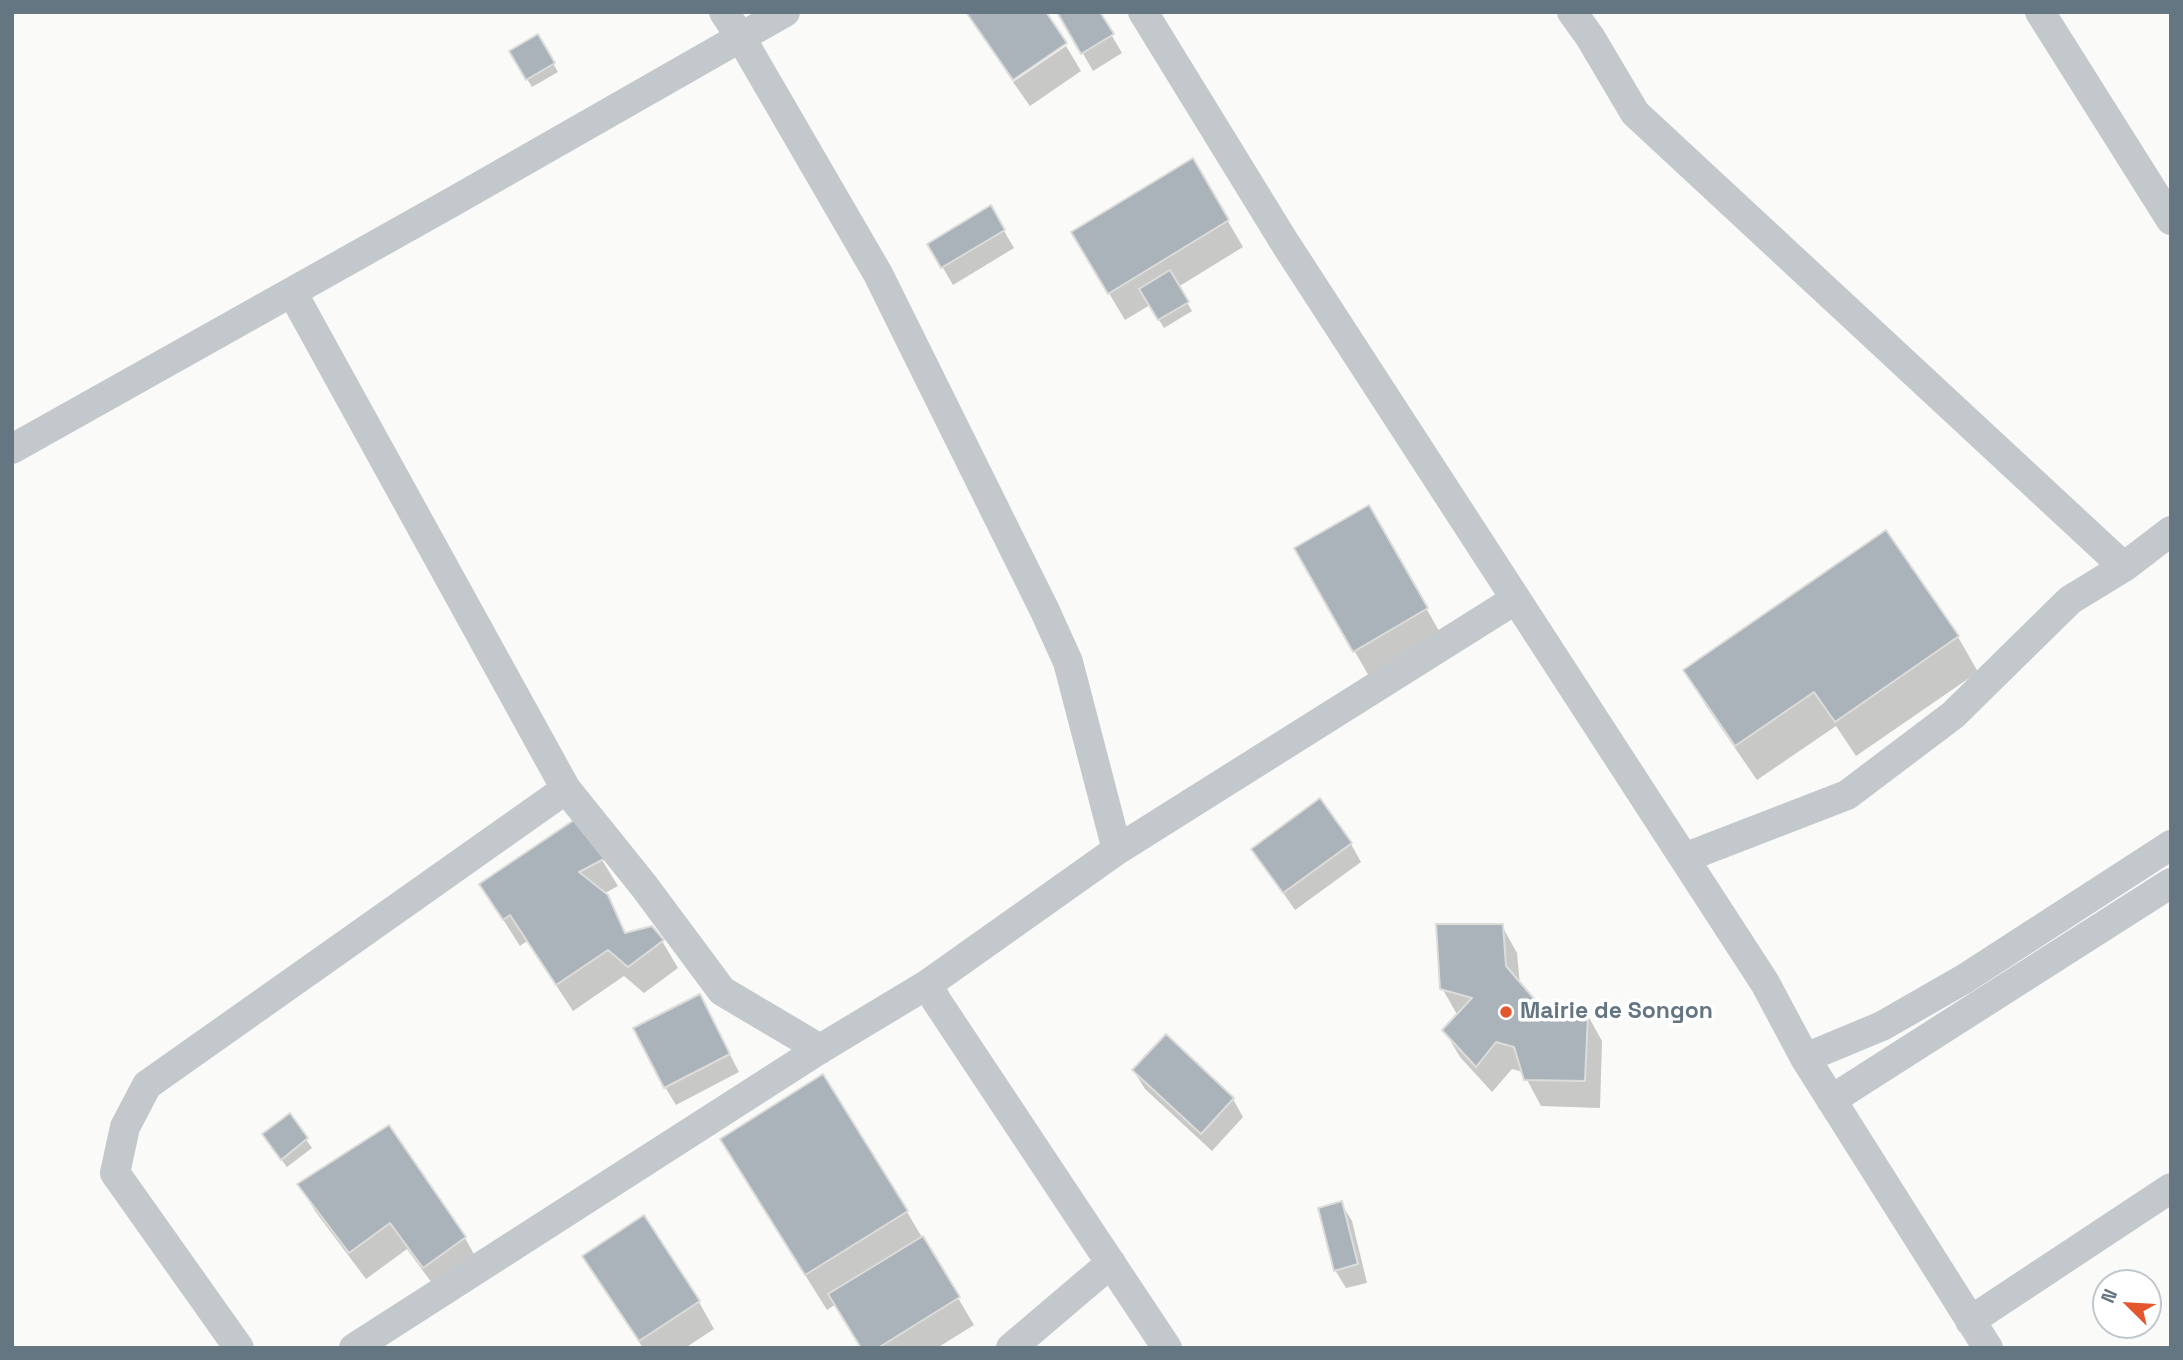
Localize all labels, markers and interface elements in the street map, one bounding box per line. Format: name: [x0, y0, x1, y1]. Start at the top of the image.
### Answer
place label: Mairie de Songon: [1520, 998, 1713, 1026]
marker: Mairie de Songon: [1498, 1004, 1514, 1020]
north arrow: [2092, 1269, 2162, 1339]
text: N: [2095, 1285, 2123, 1307]

